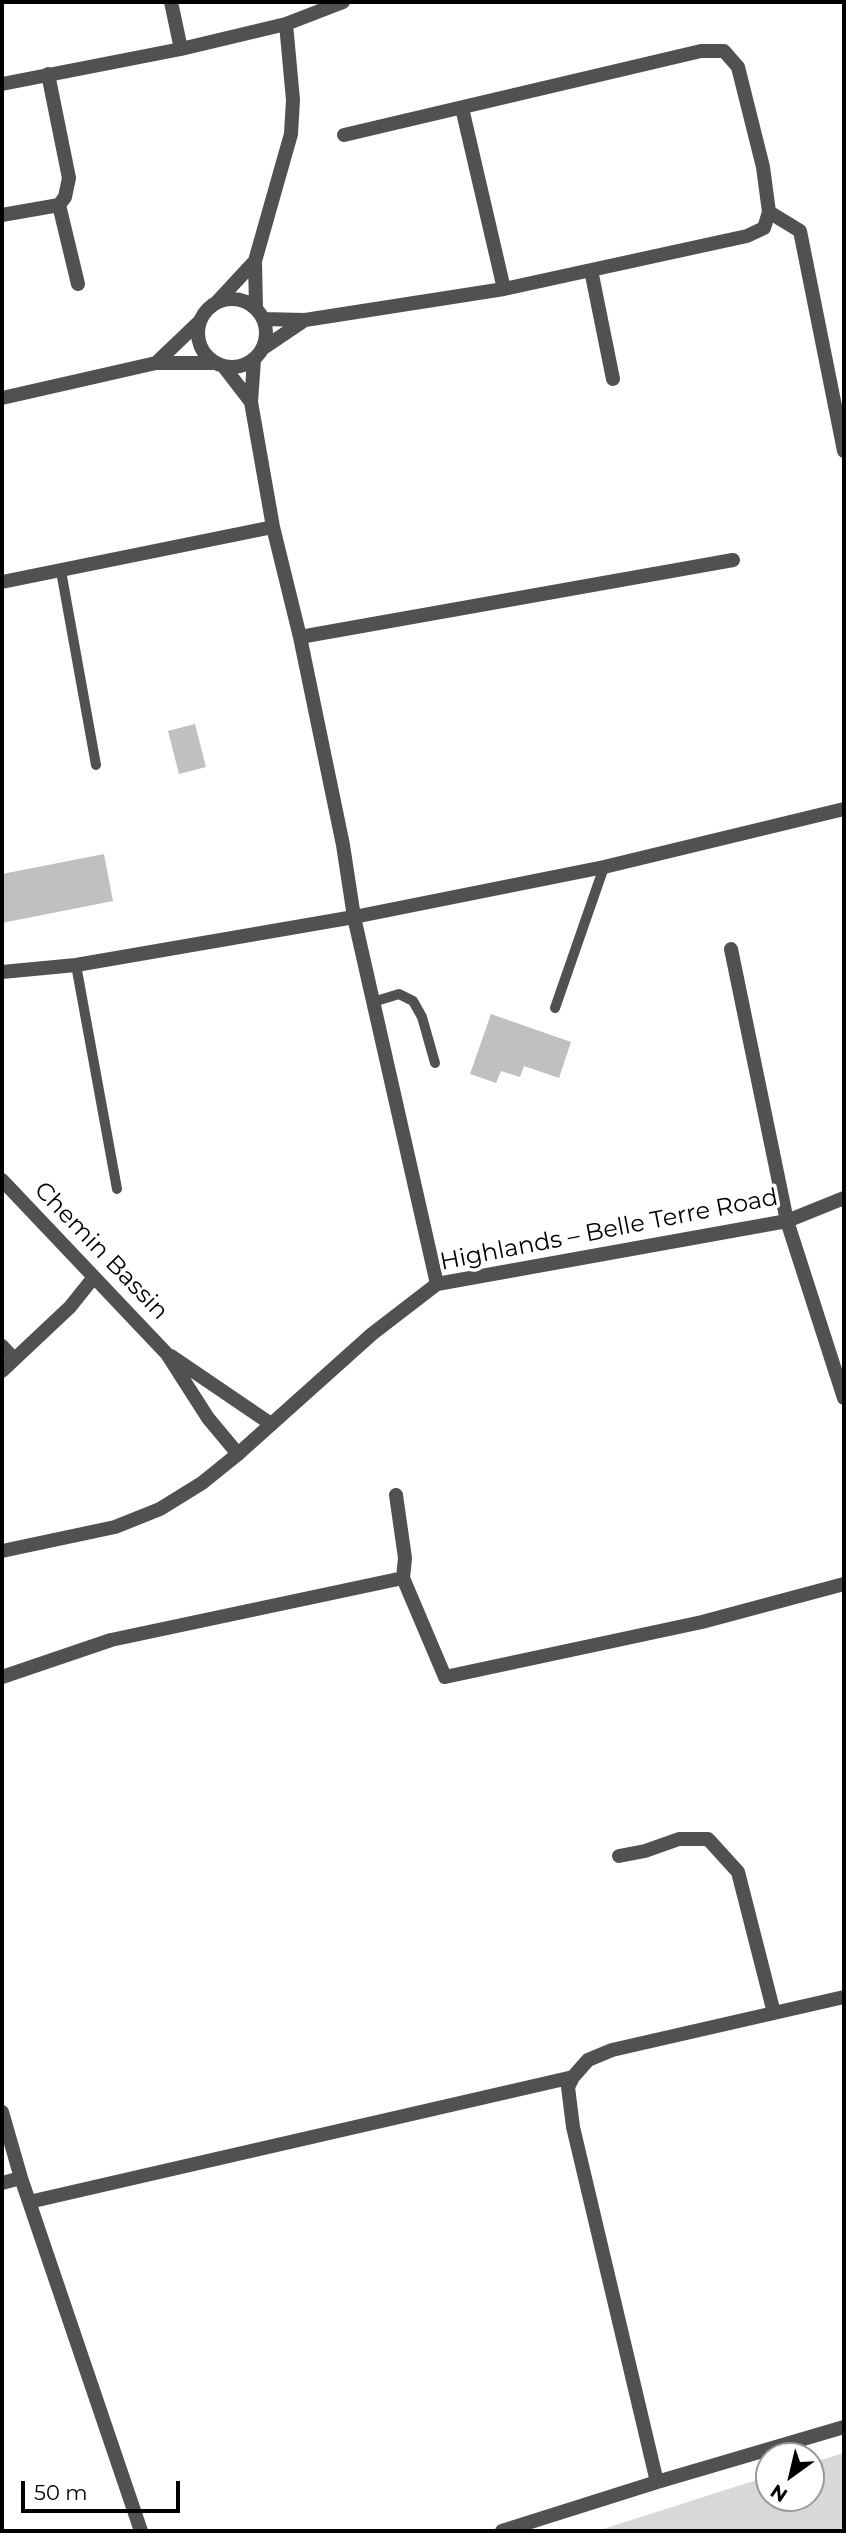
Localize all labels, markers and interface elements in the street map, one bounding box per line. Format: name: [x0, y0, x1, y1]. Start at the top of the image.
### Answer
street label: Chemin Bassin: [28, 1176, 174, 1326]
street label: Highlands – Belle Terre Road: [438, 1183, 780, 1277]
north arrow: [755, 2442, 825, 2512]
scale bar: [24, 2466, 184, 2510]
text: N: [766, 2479, 792, 2507]
text: 50 m: [34, 2480, 88, 2505]

